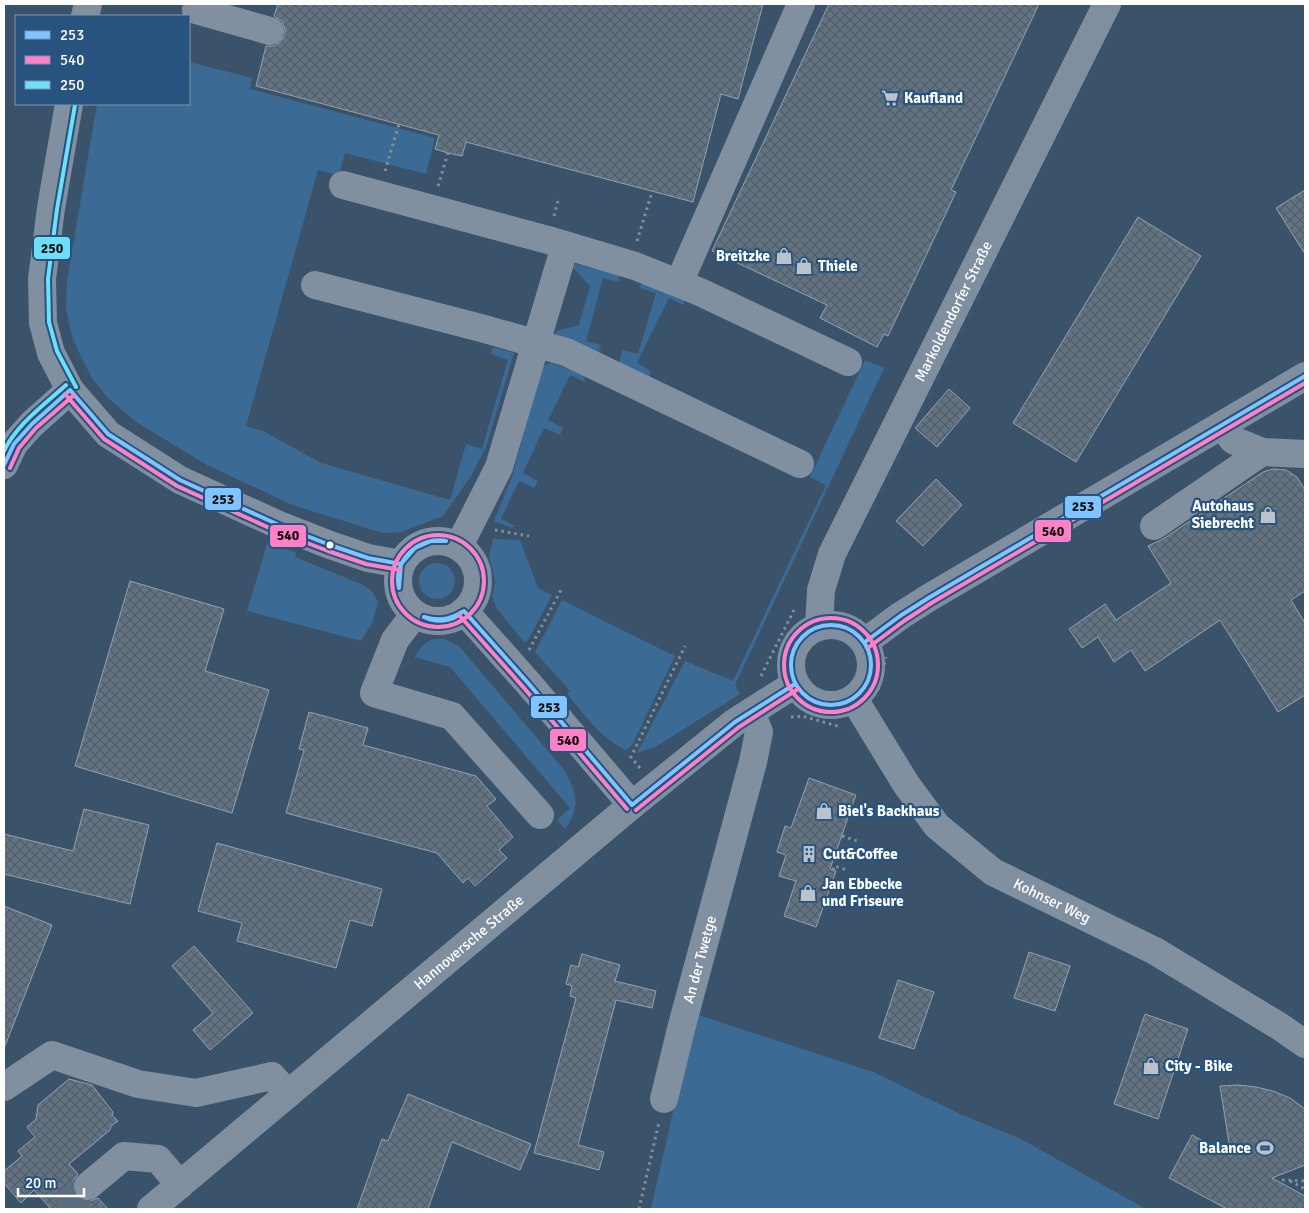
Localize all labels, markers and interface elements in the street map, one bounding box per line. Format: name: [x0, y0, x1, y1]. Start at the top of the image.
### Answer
legend: [15, 15, 190, 105]
text: 253: [60, 26, 84, 44]
text: 540: [60, 51, 84, 69]
text: 250: [60, 76, 84, 94]
supermarket icon: Kaufland: [880, 88, 900, 108]
place label: Kaufland: [904, 89, 963, 107]
line badge: 250: [33, 236, 71, 260]
street label: Markoldendorfer Straße: [911, 238, 996, 385]
text: 250: [41, 240, 64, 257]
shop icon: Breitzke: [774, 246, 794, 266]
place label: Breitzke: [716, 247, 770, 265]
shop icon: Thiele: [794, 256, 814, 276]
place label: Thiele: [818, 257, 858, 275]
line badge: 253: [204, 487, 242, 511]
text: 253: [212, 491, 234, 508]
line badge: 253: [1064, 495, 1102, 519]
place label: Autohaus Siebrecht: [1192, 497, 1254, 532]
text: 253: [1072, 498, 1094, 515]
shop icon: Autohaus Siebrecht: [1258, 505, 1278, 525]
line badge: 540: [1034, 519, 1072, 543]
text: 540: [1042, 523, 1065, 540]
line badge: 540: [269, 524, 307, 548]
text: 540: [277, 527, 300, 544]
unlabelled marker: [325, 540, 335, 550]
line badge: 253: [530, 695, 568, 719]
text: 253: [538, 699, 560, 716]
line badge: 540: [549, 728, 587, 752]
text: 540: [557, 732, 580, 749]
shop icon: Biel's Backhaus: [814, 801, 834, 821]
place label: Biel's Backhaus: [838, 802, 940, 820]
building icon: Cut&Coffee: [799, 844, 819, 864]
place label: Cut&Coffee: [823, 845, 898, 863]
street label: Kohnser Weg: [1011, 874, 1094, 927]
place label: Jan Ebbecke und Friseure: [822, 875, 904, 910]
shop icon: Jan Ebbecke und Friseure: [798, 883, 818, 903]
street label: Hannoversche Straße: [410, 891, 527, 993]
street label: An der Twetge: [679, 914, 720, 1005]
shop icon: City - Bike: [1141, 1056, 1161, 1076]
place label: City - Bike: [1165, 1057, 1233, 1075]
sports icon: Balance: [1255, 1138, 1275, 1158]
place label: Balance: [1199, 1139, 1251, 1157]
scale bar: [18, 1166, 84, 1198]
text: 20 m: [25, 1174, 56, 1192]

